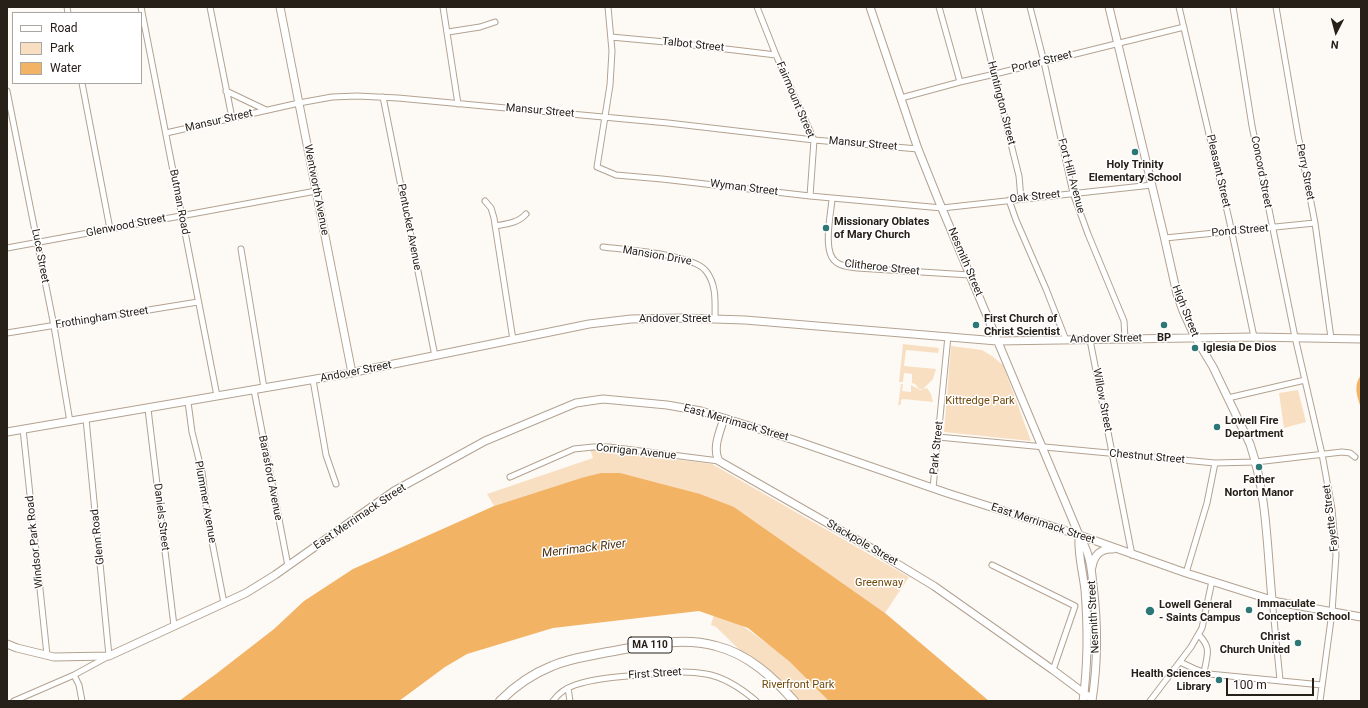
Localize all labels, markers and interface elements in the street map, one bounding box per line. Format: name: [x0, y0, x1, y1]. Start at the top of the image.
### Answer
legend: [12, 12, 142, 84]
north arrow: [1316, 12, 1356, 52]
text: Road: [50, 21, 78, 35]
street label: Talbot Street: [661, 35, 725, 55]
text: N: [1330, 38, 1339, 51]
text: Park: [50, 41, 74, 55]
street label: Porter Street: [1010, 48, 1074, 76]
street label: Fairmount Street: [773, 60, 817, 140]
street label: Huntington Street: [984, 60, 1018, 146]
text: Water: [50, 61, 81, 75]
street label: Mansur Street: [505, 101, 575, 121]
street label: Mansur Street: [184, 107, 254, 135]
street label: Pleasant Street: [1203, 133, 1233, 209]
street label: Mansur Street: [828, 134, 898, 154]
street label: Concord Street: [1248, 135, 1274, 209]
street label: Fort Hill Avenue: [1055, 137, 1087, 215]
street label: Perry Street: [1293, 143, 1317, 201]
street label: Wentworth Avenue: [301, 144, 331, 236]
marker: Holy Trinity Elementary School: [1130, 147, 1140, 157]
place label: Holy Trinity Elementary School: [1089, 158, 1181, 184]
street label: Butman Road: [166, 168, 192, 236]
street label: Wyman Street: [709, 177, 779, 199]
street label: Pentucket Avenue: [394, 183, 424, 271]
street label: Oak Street: [1009, 188, 1061, 206]
street label: Glenwood Street: [85, 212, 167, 240]
place label: Missionary Oblates of Mary Church: [834, 215, 929, 241]
street label: Pond Street: [1211, 222, 1269, 240]
marker: Missionary Oblates of Mary Church: [821, 223, 831, 233]
street label: Nesmith Street: [945, 226, 985, 298]
street label: Luce Street: [28, 228, 52, 284]
street label: Mansion Drive: [621, 243, 693, 269]
street label: Clitheroe Street: [844, 257, 920, 279]
street label: High Street: [1169, 283, 1201, 339]
street label: Frothingham Street: [55, 304, 149, 332]
street label: Andover Street: [639, 312, 711, 326]
place label: First Church of Christ Scientist: [984, 312, 1060, 338]
marker: First Church of Christ Scientist: [971, 320, 981, 330]
marker: BP: [1159, 320, 1169, 330]
place label: BP: [1157, 331, 1171, 345]
street label: Andover Street: [1070, 332, 1142, 346]
place label: Iglesia De Dios: [1203, 341, 1276, 355]
marker: Iglesia De Dios: [1190, 343, 1200, 353]
street label: Andover Street: [319, 359, 393, 385]
street label: Willow Street: [1089, 367, 1115, 433]
park label: Kittredge Park: [945, 394, 1015, 408]
street label: East Merrimack Street: [682, 402, 790, 444]
place label: Lowell Fire Department: [1225, 414, 1284, 440]
street label: Park Street: [928, 421, 946, 475]
marker: Lowell Fire Department: [1212, 422, 1222, 432]
street label: Barasford Avenue: [255, 434, 285, 522]
street label: Corrigan Avenue: [595, 441, 677, 463]
street label: Chestnut Street: [1109, 447, 1185, 467]
street label: Plummer Avenue: [191, 460, 219, 544]
marker: Father Norton Manor: [1254, 462, 1264, 472]
place label: Father Norton Manor: [1225, 473, 1293, 499]
street label: East Merrimack Street: [311, 481, 409, 553]
street label: Daniels Street: [150, 483, 172, 551]
street label: Fayette Street: [1320, 484, 1342, 552]
street label: Windsor Park Road: [24, 495, 46, 589]
street label: East Merrimack Street: [989, 501, 1097, 547]
street label: Glenn Road: [89, 508, 107, 566]
street label: Stackpole Street: [824, 517, 900, 569]
water label: Merrimack River: [541, 537, 627, 561]
park label: Greenway: [855, 576, 903, 590]
street label: Nesmith Street: [1085, 580, 1103, 654]
place label: Immaculate Conception School: [1257, 597, 1350, 623]
place label: Lowell General - Saints Campus: [1159, 598, 1241, 624]
marker: Lowell General - Saints Campus: [1144, 605, 1156, 617]
marker: Immaculate Conception School: [1244, 605, 1254, 615]
place label: Christ Church United: [1220, 630, 1290, 656]
road number: MA 110: [628, 637, 672, 653]
marker: Christ Church United: [1293, 638, 1303, 648]
street label: First Street: [628, 666, 682, 682]
place label: Health Sciences Library: [1131, 667, 1211, 693]
scale bar: [1228, 670, 1316, 696]
marker: Health Sciences Library: [1214, 675, 1224, 685]
park label: Riverfront Park: [762, 678, 834, 692]
text: 100 m: [1233, 678, 1267, 692]

